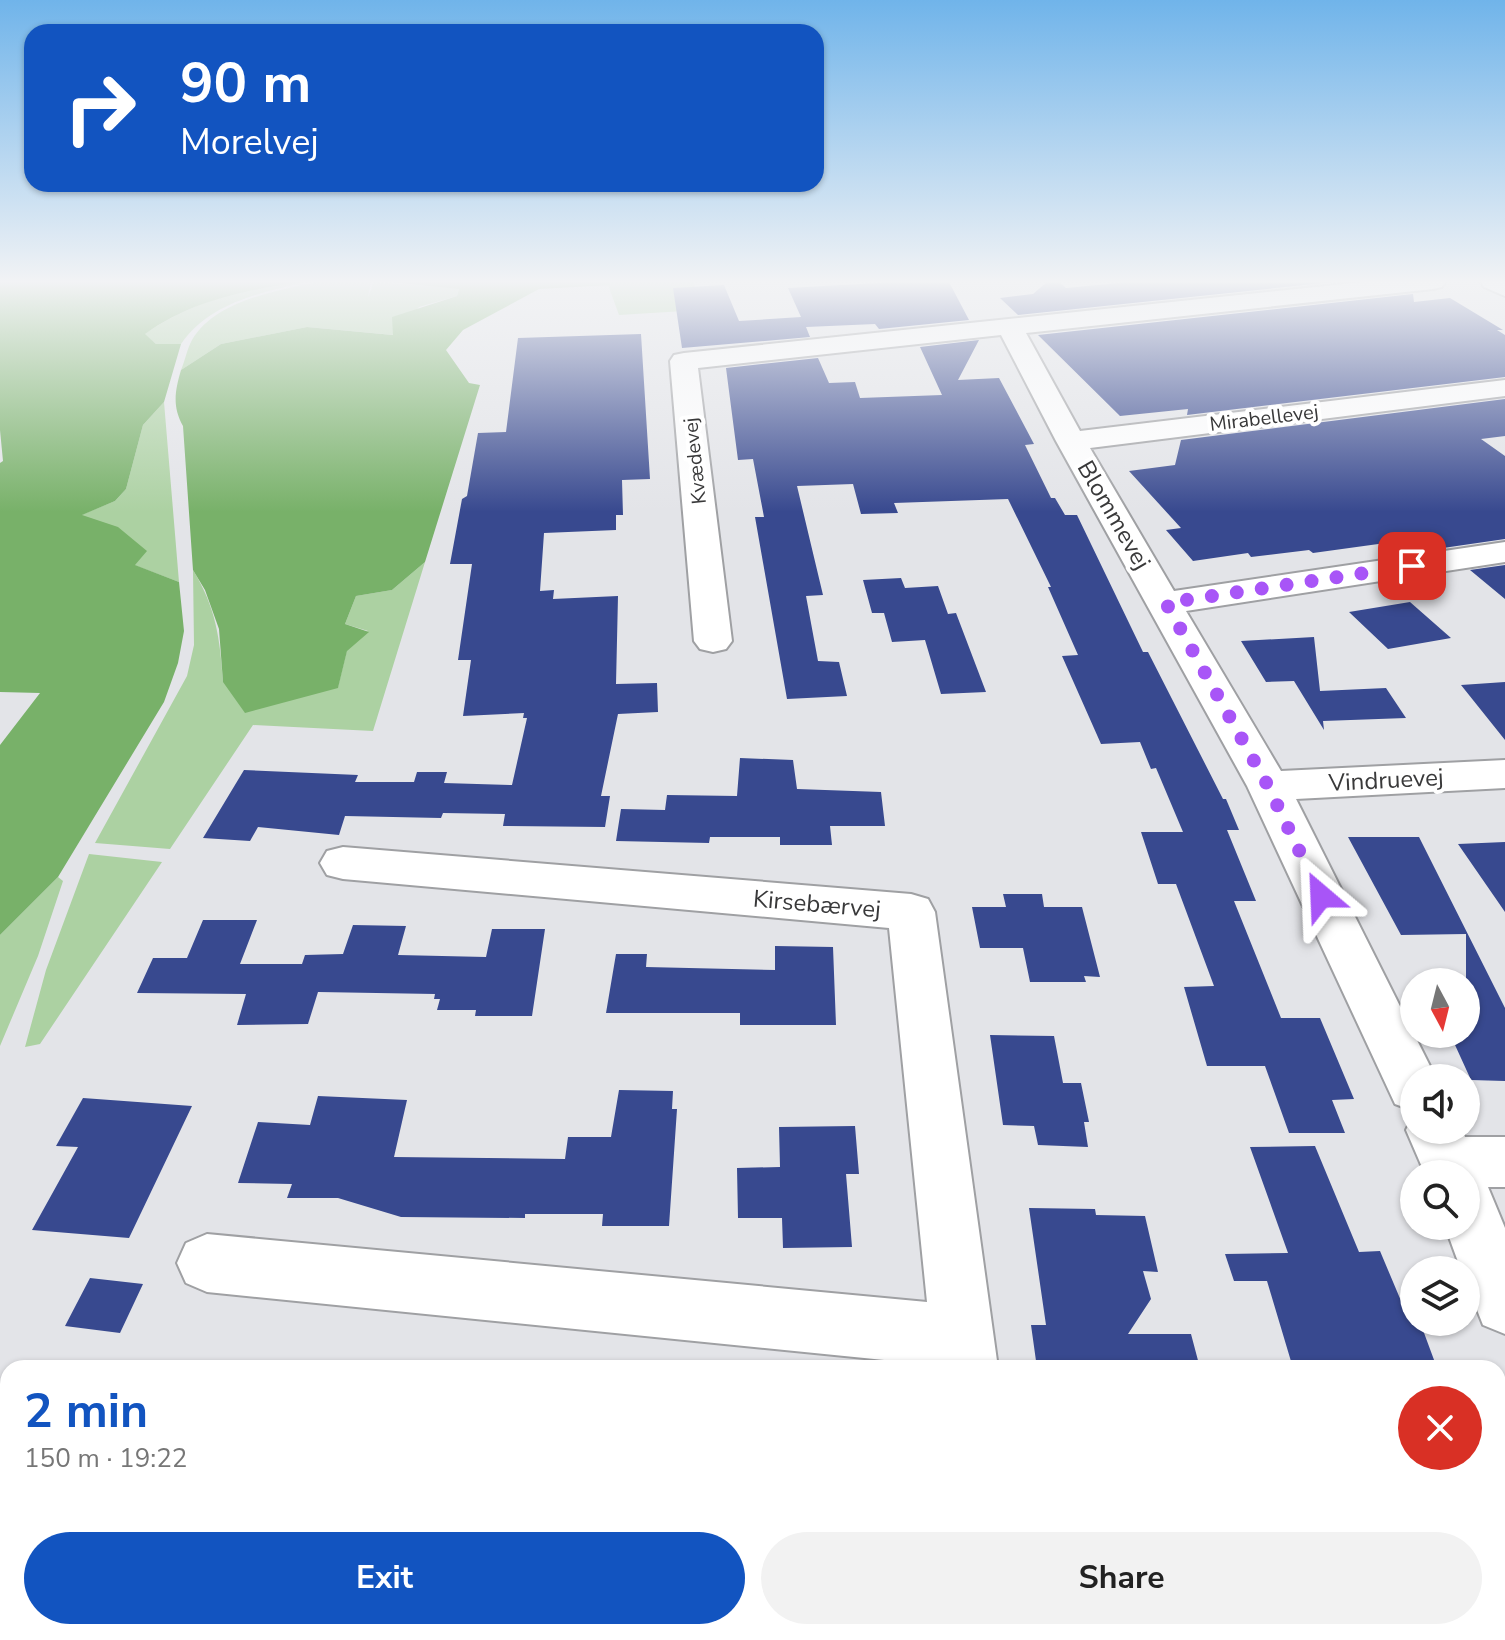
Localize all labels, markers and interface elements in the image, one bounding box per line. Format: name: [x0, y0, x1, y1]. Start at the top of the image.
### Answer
text: 90 m: [180, 45, 311, 122]
icon: right: [48, 56, 152, 160]
text: Morelvej: [180, 118, 319, 167]
street label: Mirabellevej: [1208, 398, 1320, 438]
street label: Kvædevej: [677, 416, 713, 506]
street label: Blommevej: [1070, 455, 1158, 575]
pin: [1378, 532, 1446, 600]
icon: arrive: [1390, 544, 1434, 588]
street label: Vindruevej: [1327, 761, 1444, 799]
position arrow: [1279, 854, 1363, 938]
street label: Kirsebærvej: [752, 882, 882, 926]
north arrow: [1400, 968, 1480, 1048]
map controls: [1400, 968, 1480, 1336]
button: sound: [1400, 1064, 1480, 1144]
button: search: [1400, 1160, 1480, 1240]
button: layers: [1400, 1256, 1480, 1336]
text: 2 min: [24, 1378, 148, 1444]
button: close: [1398, 1386, 1482, 1470]
text: 150 m · 19:22: [24, 1441, 187, 1476]
button: Exit: [24, 1532, 745, 1624]
button: Share: [761, 1532, 1482, 1624]

